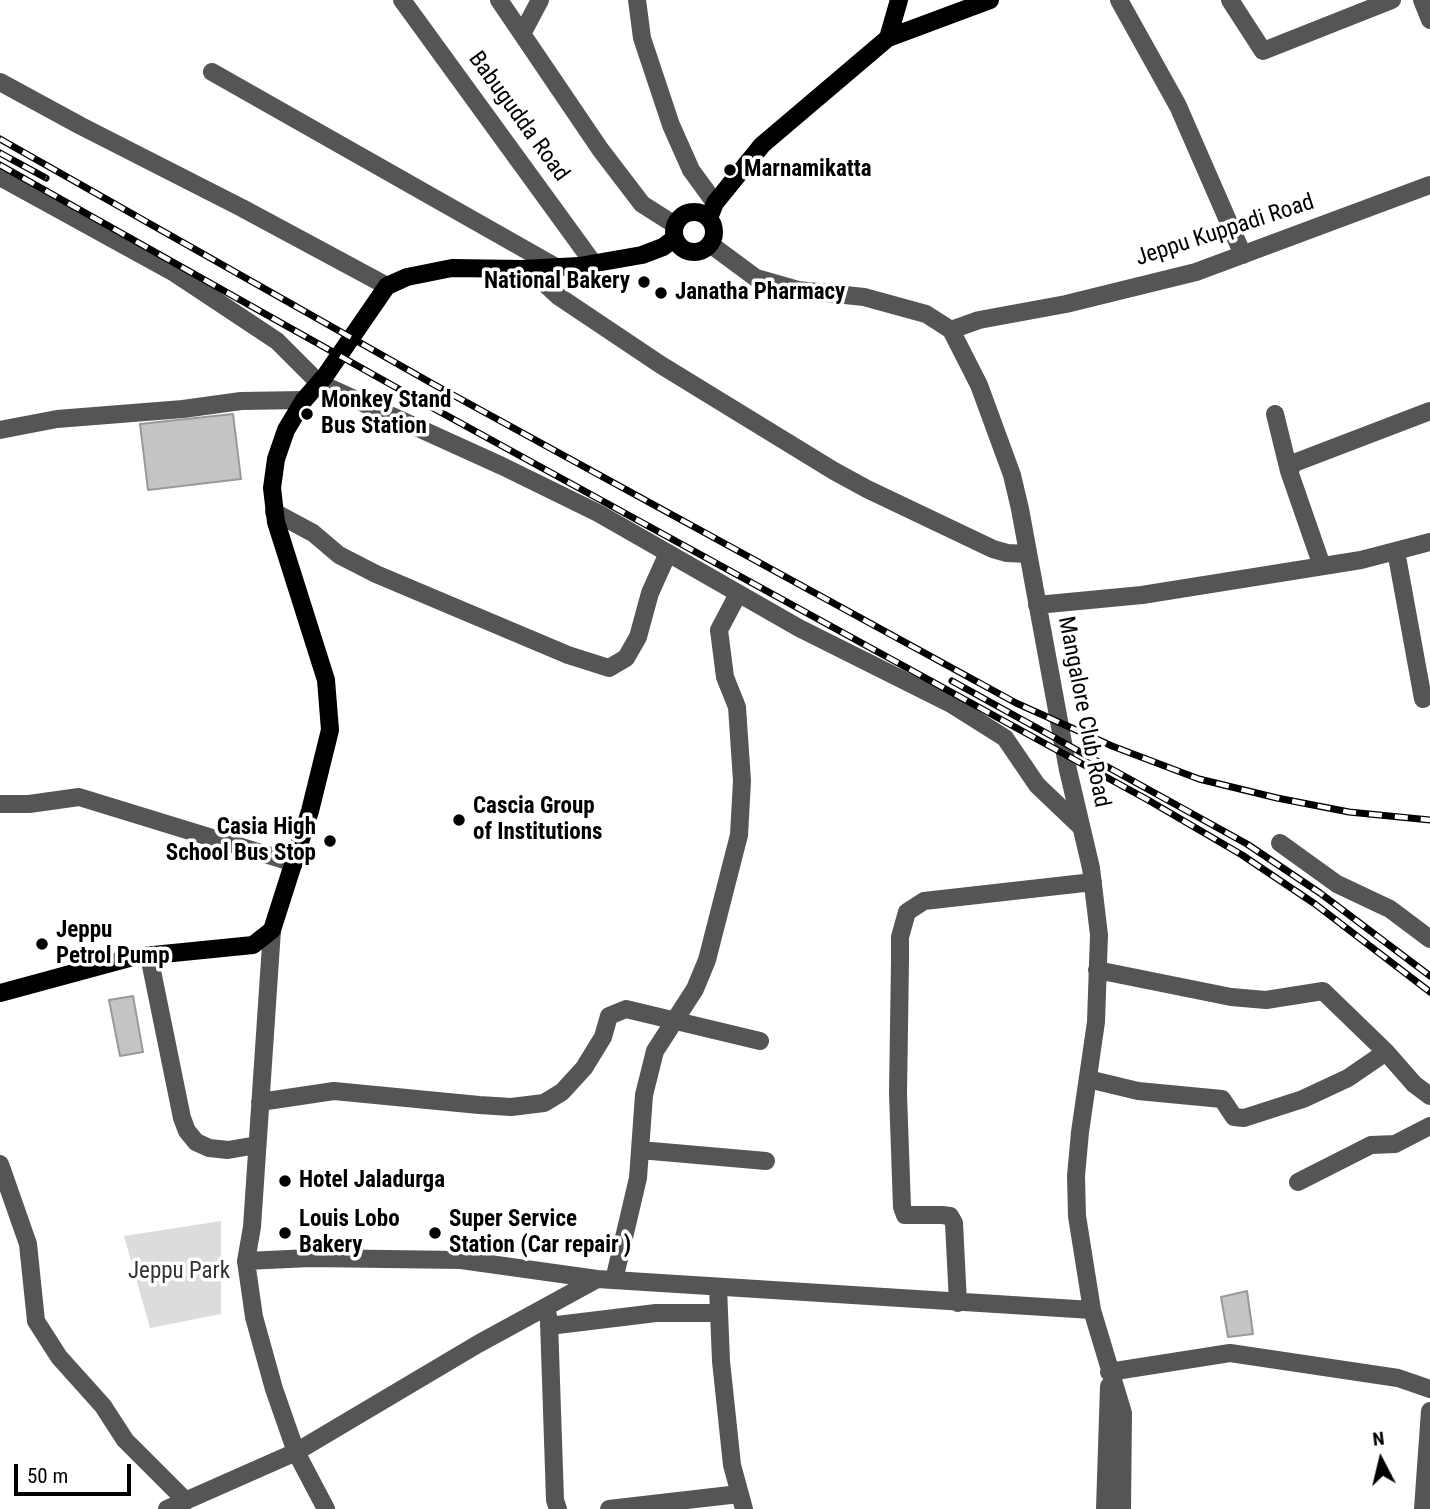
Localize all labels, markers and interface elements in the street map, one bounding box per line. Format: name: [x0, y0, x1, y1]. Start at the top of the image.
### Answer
street label: Babugudda Road: [462, 47, 574, 187]
place label: Marnamikatta: [744, 156, 872, 184]
marker: Marnamikatta: [722, 162, 738, 178]
street label: Jeppu Kuppadi Road: [1132, 189, 1318, 273]
place label: National Bakery: [484, 268, 630, 296]
marker: National Bakery: [636, 274, 652, 290]
place label: Janatha Pharmacy: [675, 279, 845, 307]
marker: Janatha Pharmacy: [653, 285, 669, 301]
place label: Monkey Stand Bus Station: [321, 387, 451, 441]
marker: Monkey Stand Bus Station: [299, 406, 315, 422]
street label: Mangalore Club Road: [1051, 614, 1115, 810]
place label: Cascia Group of Institutions: [473, 793, 603, 847]
marker: Cascia Group of Institutions: [451, 812, 467, 828]
place label: Casia High School Bus Stop: [166, 814, 316, 868]
marker: Casia High School Bus Stop: [322, 833, 338, 849]
place label: Jeppu Petrol Pump: [56, 917, 170, 971]
marker: Jeppu Petrol Pump: [34, 936, 50, 952]
place label: Hotel Jaladurga: [299, 1167, 445, 1195]
marker: Hotel Jaladurga: [277, 1173, 293, 1189]
place label: Louis Lobo Bakery: [299, 1206, 400, 1260]
place label: Super Service Station (Car repair ): [449, 1206, 631, 1260]
marker: Louis Lobo Bakery: [277, 1225, 293, 1241]
marker: Super Service Station (Car repair ): [427, 1225, 443, 1241]
park label: Jeppu Park: [128, 1258, 230, 1286]
north arrow: [1346, 1425, 1416, 1495]
text: N: [1371, 1427, 1386, 1451]
scale bar: [18, 1450, 135, 1494]
text: 50 m: [27, 1464, 68, 1488]

